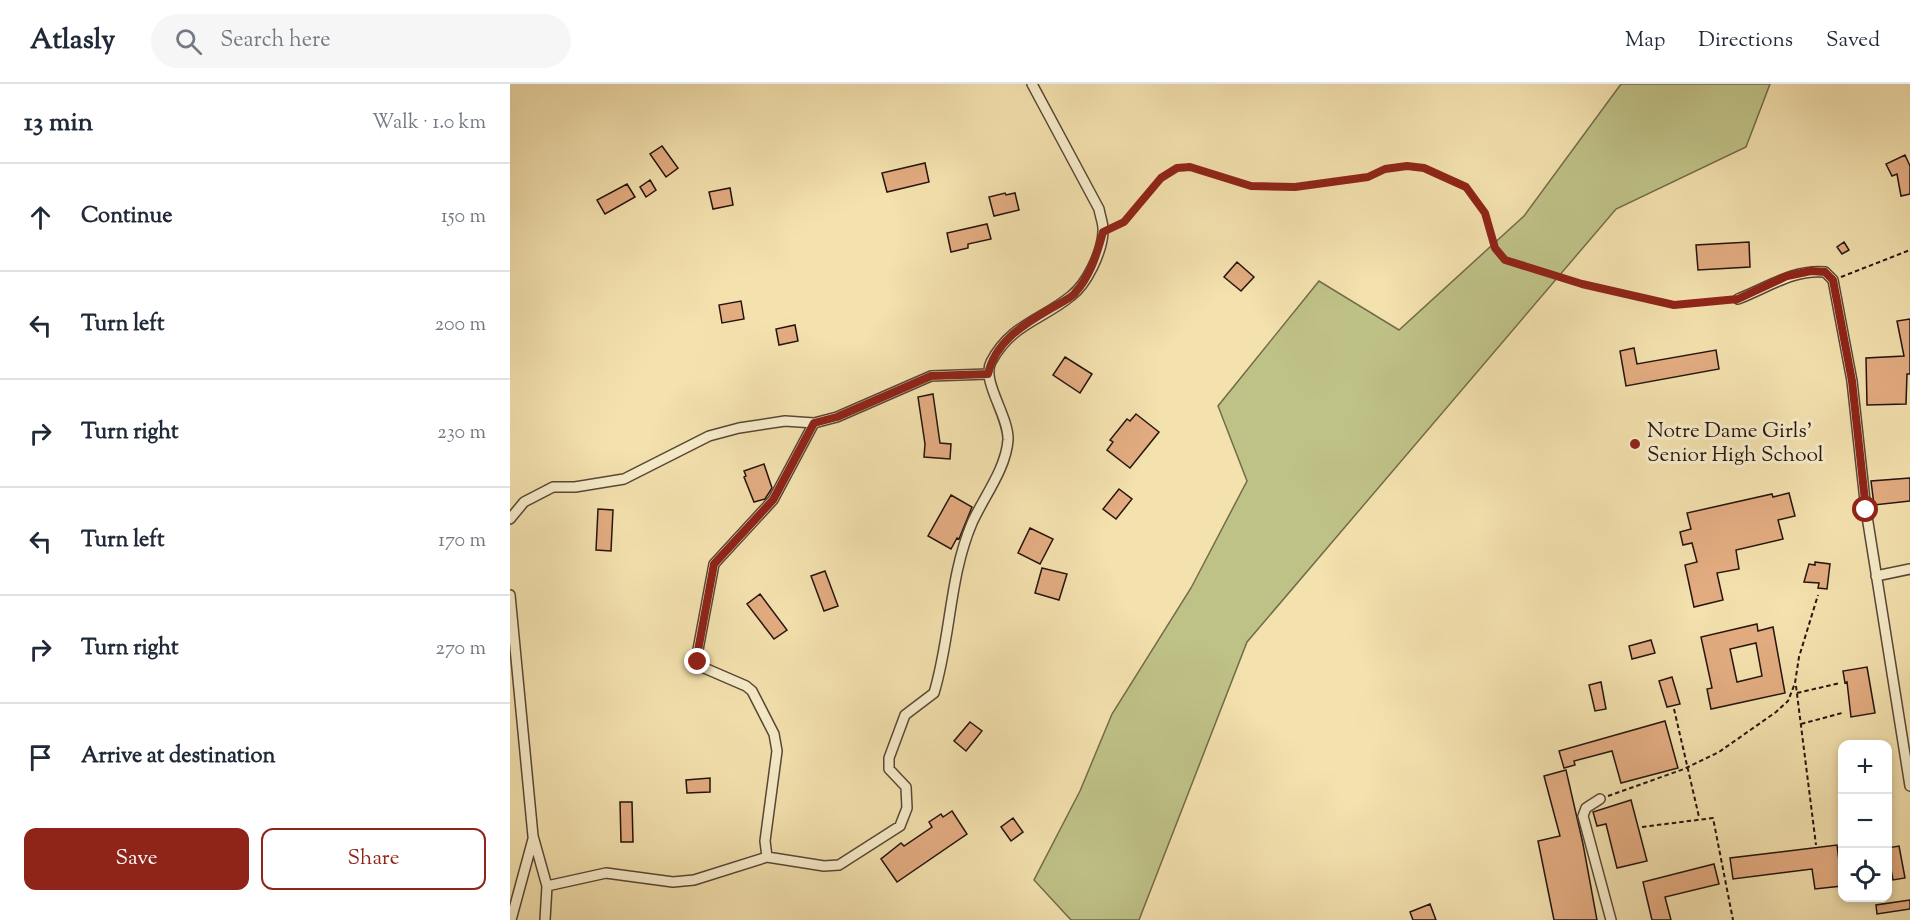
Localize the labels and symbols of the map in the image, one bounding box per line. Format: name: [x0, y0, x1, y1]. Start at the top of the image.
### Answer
place label: Notre Dame Girls' Senior High School: [1647, 417, 1824, 471]
marker: Notre Dame Girls' Senior High School: [1628, 437, 1642, 451]
route start: [1852, 496, 1878, 522]
route end: [684, 648, 710, 674]

